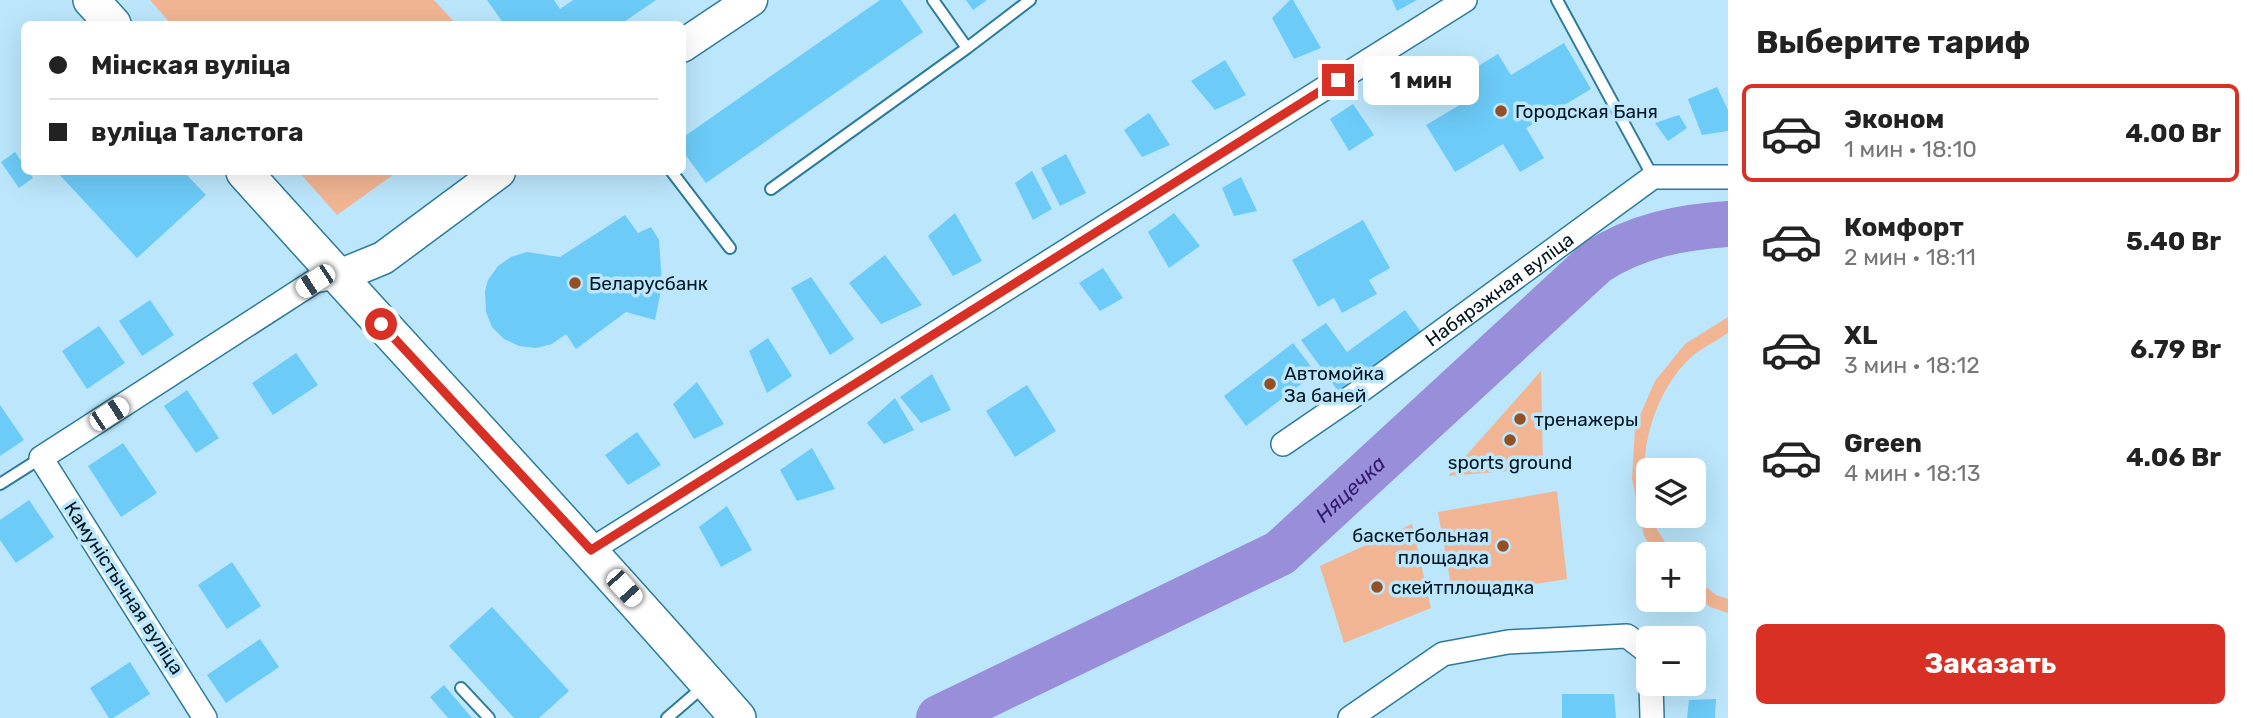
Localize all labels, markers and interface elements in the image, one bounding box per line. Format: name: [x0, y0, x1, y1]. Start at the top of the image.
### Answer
text: Выберите тариф: [1756, 23, 2030, 61]
text: Мінская вуліца: [91, 50, 291, 81]
callout: 1 мин: [1362, 56, 1478, 104]
route end: [1322, 64, 1354, 96]
text: 1 мин: [1390, 66, 1452, 94]
place label: Городская Баня: [1515, 100, 1658, 123]
icon: car: [1760, 102, 1823, 165]
marker: Городская Баня: [1493, 103, 1509, 119]
text: Эконом: [1844, 104, 1944, 135]
text: вуліца Талстога: [91, 117, 304, 148]
text: 4.00 Br: [2125, 118, 2221, 149]
text: 1 мин · 18:10: [1844, 135, 1977, 163]
icon: car: [1760, 210, 1823, 273]
text: Комфорт: [1844, 212, 1964, 243]
text: 5.40 Br: [2126, 226, 2221, 257]
street label: Набярэжная вуліца: [1421, 227, 1578, 351]
text: 2 мин · 18:11: [1844, 243, 1976, 271]
car: [292, 261, 339, 301]
place label: Беларусбанк: [589, 272, 708, 295]
marker: Беларусбанк: [567, 275, 583, 291]
route start: [365, 308, 397, 340]
icon: car: [1760, 318, 1823, 381]
text: XL: [1844, 320, 1877, 351]
text: 6.79 Br: [2130, 334, 2221, 365]
text: 3 мин · 18:12: [1844, 351, 1980, 379]
place label: Автомойка За баней: [1284, 362, 1384, 407]
marker: Автомойка За баней: [1262, 376, 1278, 392]
car: [86, 394, 133, 434]
place label: тренажеры: [1534, 408, 1638, 431]
marker: тренажеры: [1512, 411, 1528, 427]
icon: car: [1760, 426, 1823, 489]
text: Green: [1844, 428, 1922, 459]
marker: sports ground: [1502, 432, 1518, 448]
text: 4.06 Br: [2126, 442, 2221, 473]
water label: Няцечка: [1310, 450, 1390, 527]
place label: sports ground: [1448, 451, 1572, 474]
map controls: [1636, 458, 1706, 696]
button: layers: [1636, 458, 1706, 528]
text: 4 мин · 18:13: [1844, 459, 1981, 487]
street label: Камуністычная вуліца: [59, 497, 189, 679]
place label: баскетбольная площадка: [1352, 524, 1489, 569]
marker: баскетбольная площадка: [1495, 538, 1511, 554]
button: +: [1636, 542, 1706, 612]
car: [603, 565, 646, 611]
place label: скейтплощадка: [1391, 576, 1534, 599]
marker: скейтплощадка: [1369, 579, 1385, 595]
button: Заказать: [1756, 624, 2225, 704]
button: −: [1636, 626, 1706, 696]

